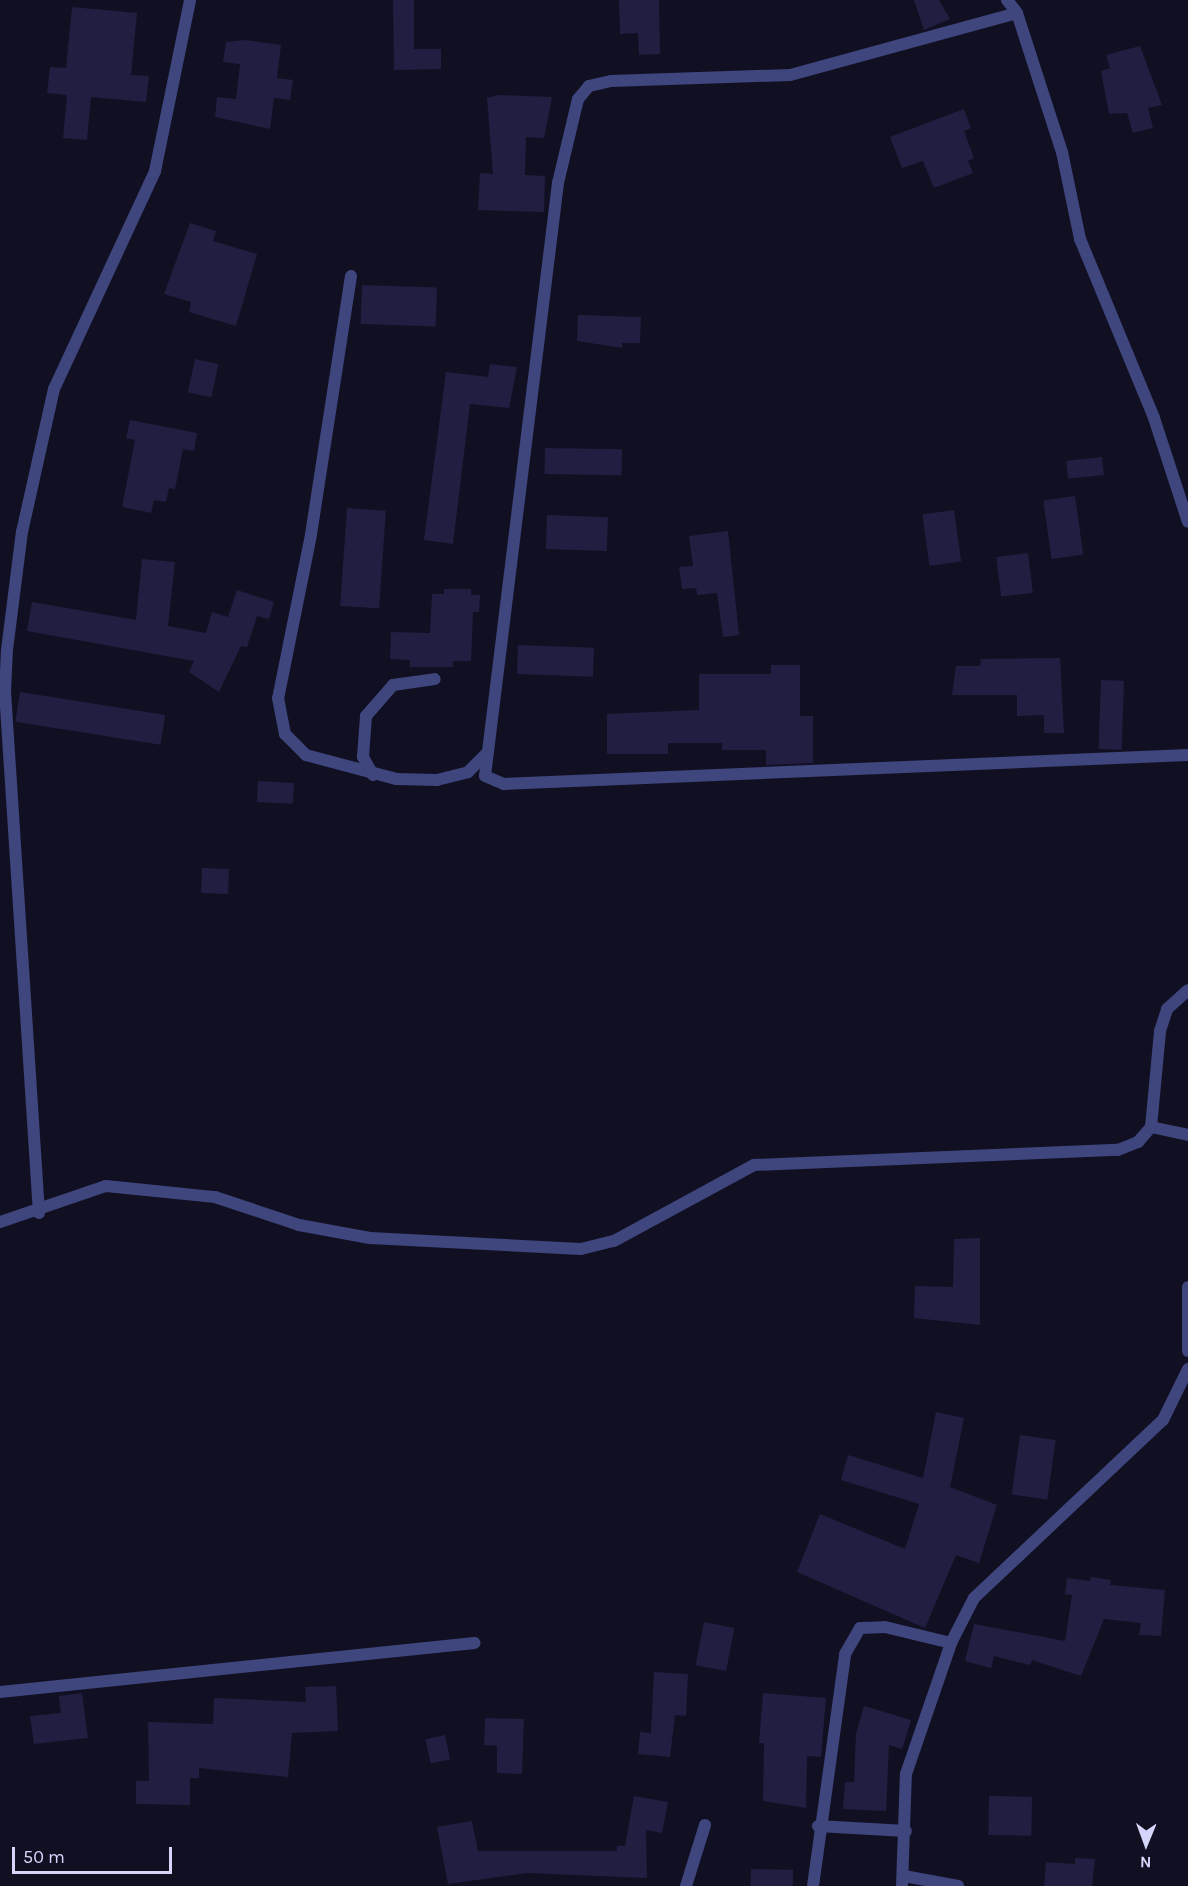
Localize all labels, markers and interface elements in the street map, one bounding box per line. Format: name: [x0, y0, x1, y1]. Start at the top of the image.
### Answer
north arrow: [1116, 1814, 1176, 1874]
scale bar: [15, 1835, 176, 1873]
text: 50 m: [23, 1846, 65, 1868]
text: N: [1140, 1853, 1152, 1872]

